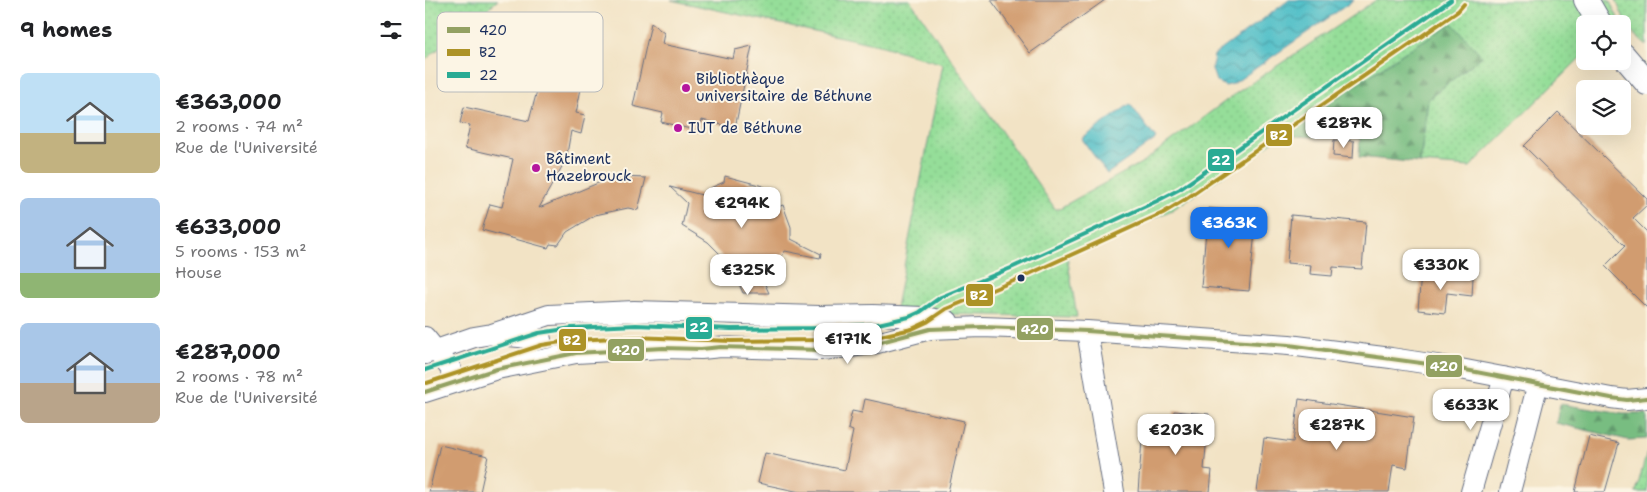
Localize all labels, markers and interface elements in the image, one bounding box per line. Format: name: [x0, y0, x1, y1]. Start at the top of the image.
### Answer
legend: [437, 12, 603, 92]
map controls: [1576, 15, 1631, 135]
button: locate: [1576, 15, 1631, 70]
text: 9 homes: [20, 16, 112, 44]
icon: filters: [377, 16, 405, 44]
text: 420: [479, 21, 507, 39]
text: B2: [479, 43, 497, 61]
text: 22: [479, 66, 498, 84]
place label: Bibliothèque universitaire de Béthune: [696, 69, 872, 106]
button: layers: [1576, 80, 1631, 135]
marker: Bibliothèque universitaire de Béthune: [680, 82, 692, 94]
text: €363,000: [175, 88, 282, 116]
icon: home: [60, 93, 120, 153]
pin: €287K: [1309, 106, 1379, 149]
text: €287K: [1316, 112, 1372, 133]
text: 2 rooms · 74 m²: [175, 116, 303, 137]
place label: IUT de Béthune: [688, 118, 802, 138]
marker: IUT de Béthune: [672, 122, 684, 134]
line badge: B2: [1265, 123, 1293, 147]
text: B2: [1270, 126, 1288, 144]
text: Rue de l'Université: [175, 137, 318, 158]
line badge: 22: [1207, 148, 1235, 172]
place label: Bâtiment Hazebrouck: [546, 149, 632, 186]
text: 22: [1211, 151, 1231, 169]
marker: Bâtiment Hazebrouck: [530, 162, 542, 174]
pin: €294K: [707, 186, 777, 229]
text: €294K: [715, 192, 769, 213]
pin: €363K: [1194, 206, 1264, 249]
text: €363K: [1201, 212, 1257, 233]
text: €633,000: [175, 213, 281, 241]
icon: home: [60, 218, 120, 278]
text: 5 rooms · 153 m²: [175, 241, 307, 262]
pin: €330K: [1406, 248, 1476, 291]
pin: €325K: [713, 254, 783, 296]
text: €330K: [1413, 254, 1469, 275]
text: €325K: [721, 259, 775, 280]
text: House: [175, 262, 222, 283]
unlabelled marker: [1016, 273, 1026, 283]
line badge: B2: [965, 283, 994, 307]
text: B2: [970, 286, 988, 304]
line badge: 22: [685, 316, 713, 340]
line badge: 420: [1016, 317, 1054, 341]
text: 22: [689, 318, 709, 336]
text: 420: [1021, 320, 1049, 338]
pin: €171K: [813, 322, 883, 365]
line badge: B2: [558, 328, 587, 352]
text: €171K: [825, 328, 871, 349]
text: B2: [563, 331, 581, 349]
text: €287,000: [175, 338, 281, 366]
line badge: 420: [607, 338, 645, 362]
text: 420: [612, 341, 640, 359]
icon: home: [60, 343, 120, 403]
line badge: 420: [1425, 354, 1463, 378]
text: 420: [1430, 357, 1458, 375]
text: 2 rooms · 78 m²: [175, 366, 303, 387]
text: Rue de l'Université: [175, 387, 318, 408]
pin: €633K: [1436, 388, 1506, 431]
text: €633K: [1444, 394, 1498, 415]
pin: €287K: [1302, 408, 1372, 451]
pin: €203K: [1141, 414, 1211, 456]
text: €287K: [1309, 414, 1365, 435]
text: €203K: [1149, 419, 1204, 440]

